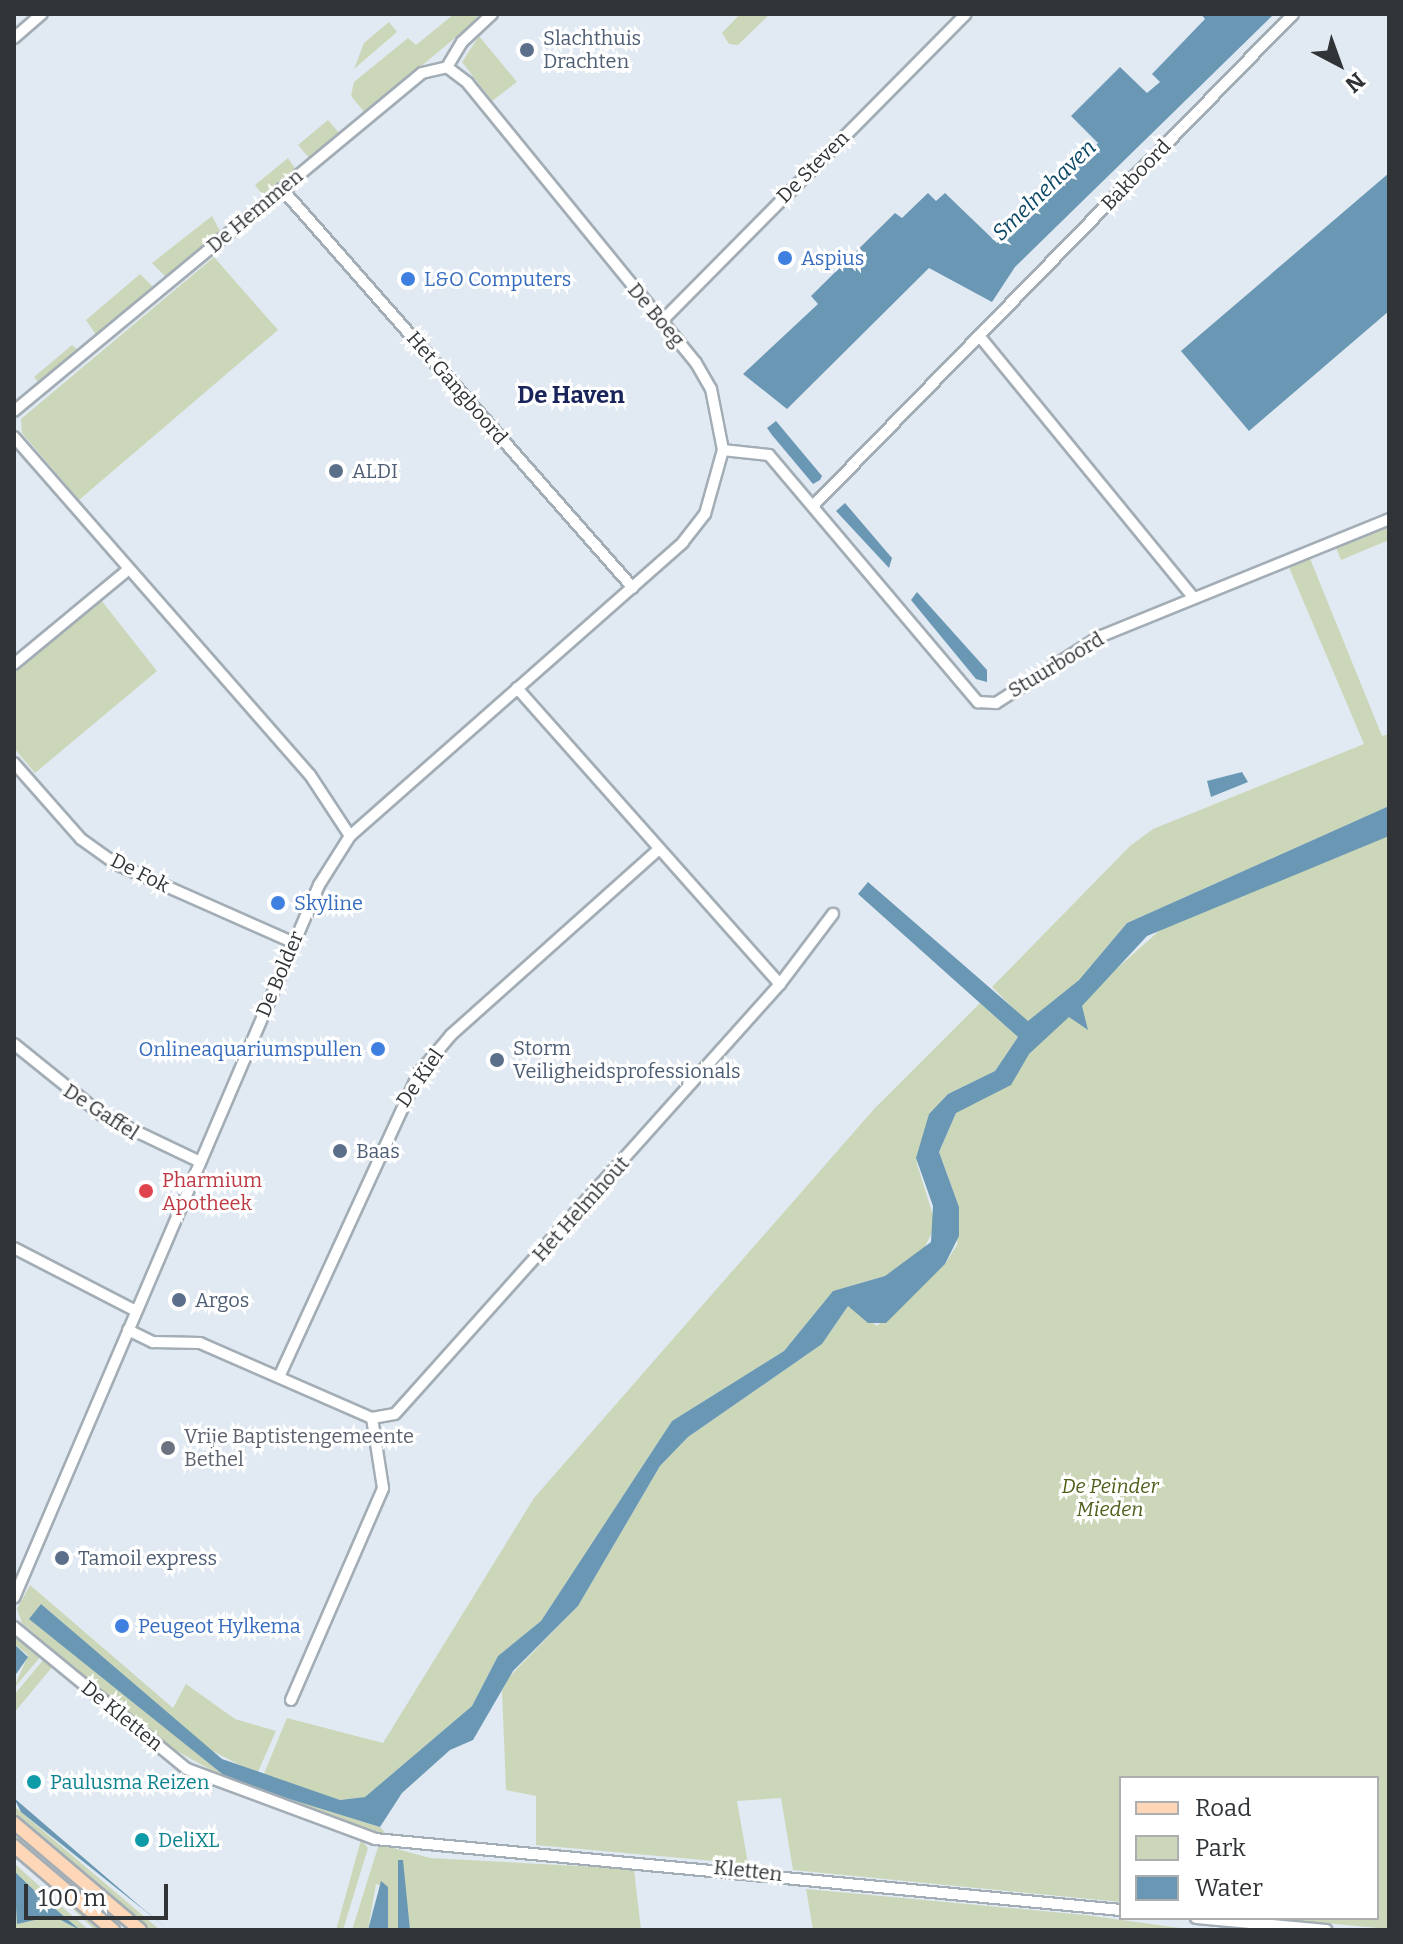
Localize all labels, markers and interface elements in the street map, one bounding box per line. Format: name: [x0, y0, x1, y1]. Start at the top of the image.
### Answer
north arrow: [1299, 24, 1379, 104]
place label: Slachthuis Drachten: [543, 26, 641, 73]
marker: Slachthuis Drachten: [518, 41, 536, 59]
text: N: [1340, 67, 1370, 98]
street label: De Steven: [772, 126, 854, 208]
water label: Smelnehaven: [987, 134, 1101, 246]
street label: Bakboord: [1096, 135, 1176, 215]
street label: De Hemmen: [202, 164, 308, 258]
place label: Aspius: [801, 246, 864, 270]
marker: Aspius: [776, 249, 794, 267]
place label: L&O Computers: [424, 267, 571, 291]
marker: L&O Computers: [399, 270, 417, 288]
street label: De Boeg: [623, 278, 689, 352]
street label: Het Gangboord: [401, 327, 513, 449]
district label: De Haven: [517, 382, 625, 410]
place label: ALDI: [352, 459, 398, 483]
marker: ALDI: [327, 462, 345, 480]
street label: Stuurboord: [1004, 627, 1108, 703]
street label: De Fok: [107, 848, 173, 898]
place label: Skyline: [294, 891, 363, 915]
marker: Skyline: [269, 894, 287, 912]
street label: De Bolder: [251, 928, 309, 1020]
place label: Storm Veiligheidsprofessionals: [513, 1036, 741, 1083]
place label: Onlineaquariumspullen: [139, 1037, 362, 1061]
marker: Onlineaquariumspullen: [369, 1040, 387, 1058]
street label: De Kiel: [391, 1044, 449, 1112]
marker: Storm Veiligheidsprofessionals: [488, 1051, 506, 1069]
street label: De Gaffel: [59, 1079, 143, 1145]
place label: Baas: [356, 1139, 400, 1163]
marker: Baas: [331, 1142, 349, 1160]
street label: Het Helmhout: [528, 1152, 634, 1266]
place label: Pharmium Apotheek: [162, 1168, 262, 1215]
marker: Pharmium Apotheek: [137, 1182, 155, 1200]
place label: Argos: [195, 1288, 249, 1312]
marker: Argos: [170, 1291, 188, 1309]
place label: Vrije Baptistengemeente Bethel: [184, 1424, 414, 1471]
marker: Vrije Baptistengemeente Bethel: [159, 1439, 177, 1457]
park label: De Peinder Mieden: [1061, 1475, 1159, 1522]
place label: Tamoil express: [78, 1546, 217, 1570]
marker: Tamoil express: [53, 1549, 71, 1567]
place label: Peugeot Hylkema: [138, 1614, 301, 1638]
marker: Peugeot Hylkema: [113, 1617, 131, 1635]
street label: De Kletten: [76, 1676, 168, 1756]
place label: Paulusma Reizen: [50, 1770, 209, 1794]
marker: Paulusma Reizen: [25, 1773, 43, 1791]
legend: [1119, 1776, 1379, 1920]
text: Road: [1195, 1794, 1251, 1822]
place label: DeliXL: [158, 1828, 219, 1852]
marker: DeliXL: [133, 1831, 151, 1849]
text: Park: [1195, 1834, 1246, 1862]
street label: Kletten: [713, 1855, 783, 1887]
scale bar: [28, 1868, 172, 1918]
text: Water: [1195, 1874, 1263, 1902]
text: 100 m: [38, 1884, 106, 1912]

